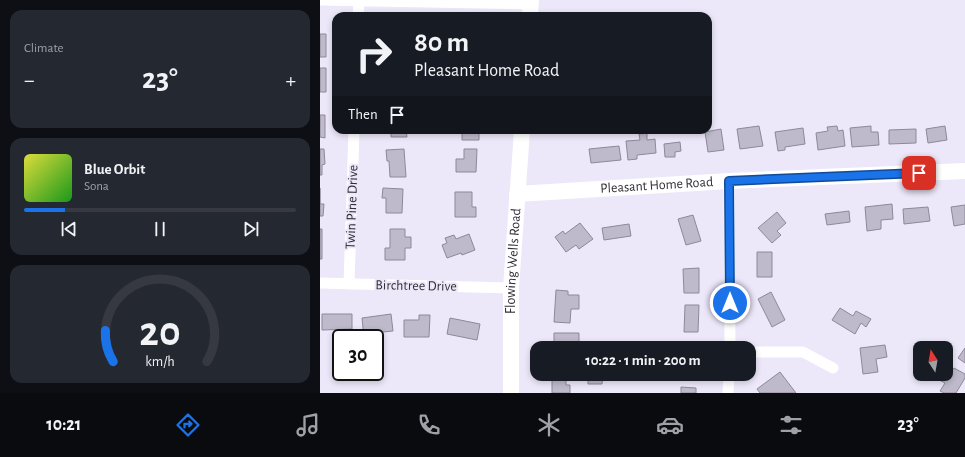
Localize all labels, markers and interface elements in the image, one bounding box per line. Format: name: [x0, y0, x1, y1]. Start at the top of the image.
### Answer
icon: right: [348, 28, 400, 80]
text: 80 m: [414, 29, 469, 57]
text: Climate: [24, 42, 63, 55]
text: Pleasant Home Road: [414, 62, 559, 80]
text: 23°: [142, 64, 178, 94]
text: −: [24, 69, 35, 91]
text: +: [285, 69, 296, 91]
icon: arrive: [386, 104, 408, 126]
text: Then: [348, 107, 378, 122]
pin: [902, 156, 936, 190]
text: Blue Orbit: [84, 162, 145, 177]
icon: arrive: [908, 162, 930, 184]
street label: Twin Pine Drive: [344, 165, 360, 249]
street label: Pleasant Home Road: [600, 175, 714, 196]
text: Sona: [84, 180, 109, 193]
street label: Flowing Wells Road: [504, 208, 524, 314]
icon: previous: [58, 218, 80, 240]
icon: pause: [149, 218, 171, 240]
icon: next: [240, 218, 262, 240]
street label: Birchtree Drive: [375, 278, 457, 294]
position arrow: [709, 282, 751, 324]
text: 20: [139, 312, 181, 353]
speed limit sign: 30: [332, 329, 384, 381]
north arrow: [913, 341, 953, 381]
map controls: [913, 341, 953, 381]
text: 10:22 · 1 min · 200 m: [585, 353, 701, 368]
text: km/h: [145, 355, 175, 369]
icon: directions: [174, 411, 202, 439]
icon: music: [294, 411, 322, 439]
icon: phone: [415, 411, 443, 439]
icon: climate: [535, 411, 563, 439]
icon: car: [656, 411, 684, 439]
icon: filters: [777, 411, 805, 439]
text: 10:21: [46, 416, 81, 434]
text: 23°: [897, 416, 919, 434]

